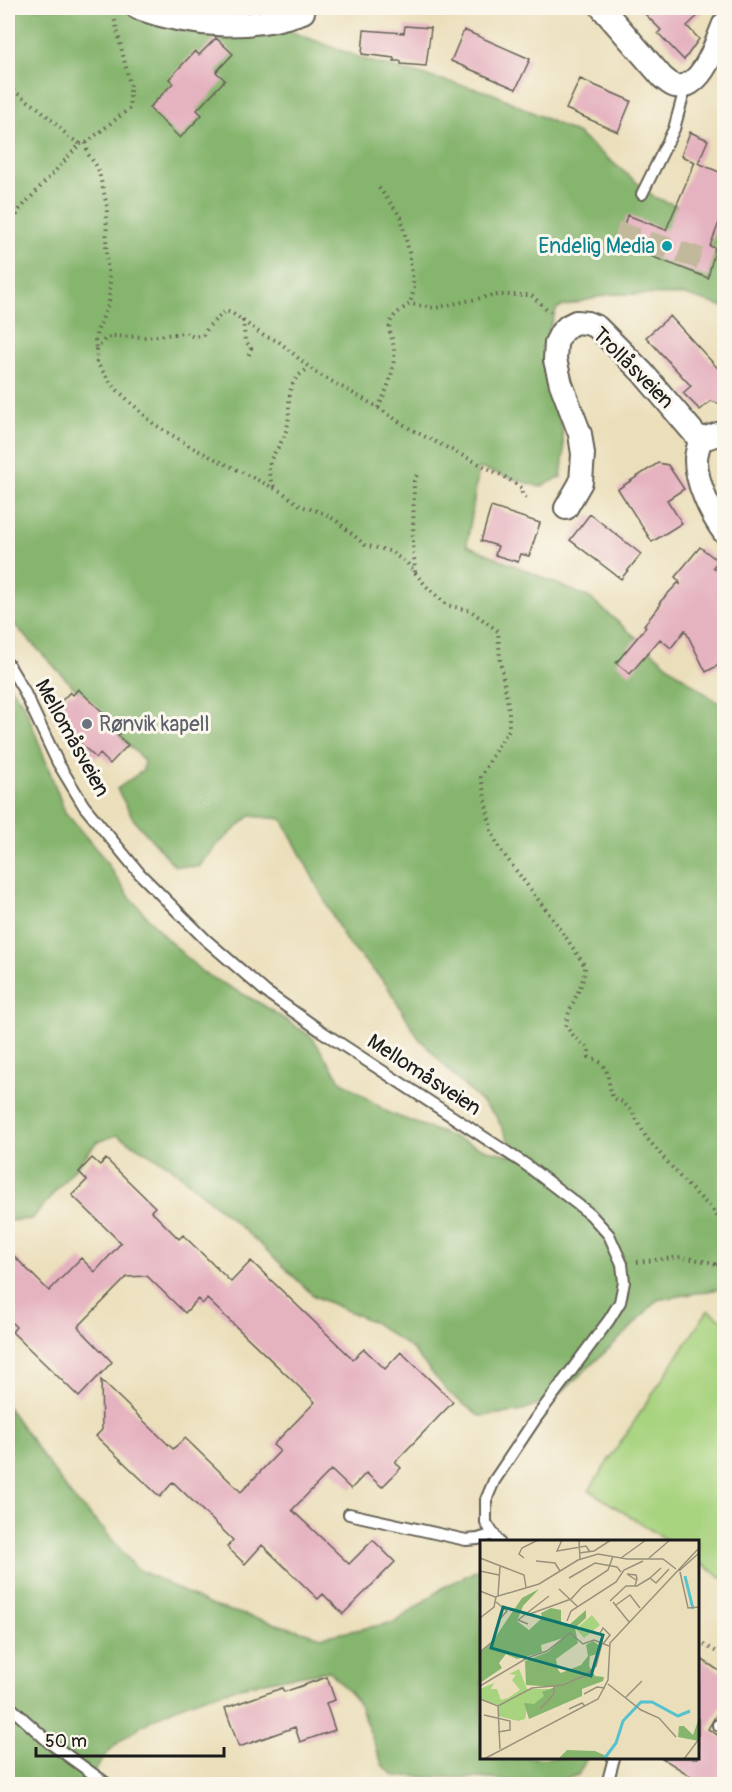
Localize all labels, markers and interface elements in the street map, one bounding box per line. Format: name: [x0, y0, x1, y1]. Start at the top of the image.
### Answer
place label: Endelig Media: [538, 233, 655, 260]
marker: Endelig Media: [660, 239, 674, 253]
street label: Trollåsveien: [586, 321, 680, 415]
street label: Mellomåsveien: [29, 674, 115, 802]
place label: Rønvik kapell: [99, 711, 210, 738]
marker: Rønvik kapell: [80, 717, 94, 731]
street label: Mellomåsveien: [362, 1028, 486, 1122]
inset map: [480, 1540, 699, 1759]
scale bar: [36, 1720, 224, 1758]
text: 50 m: [45, 1730, 87, 1753]

